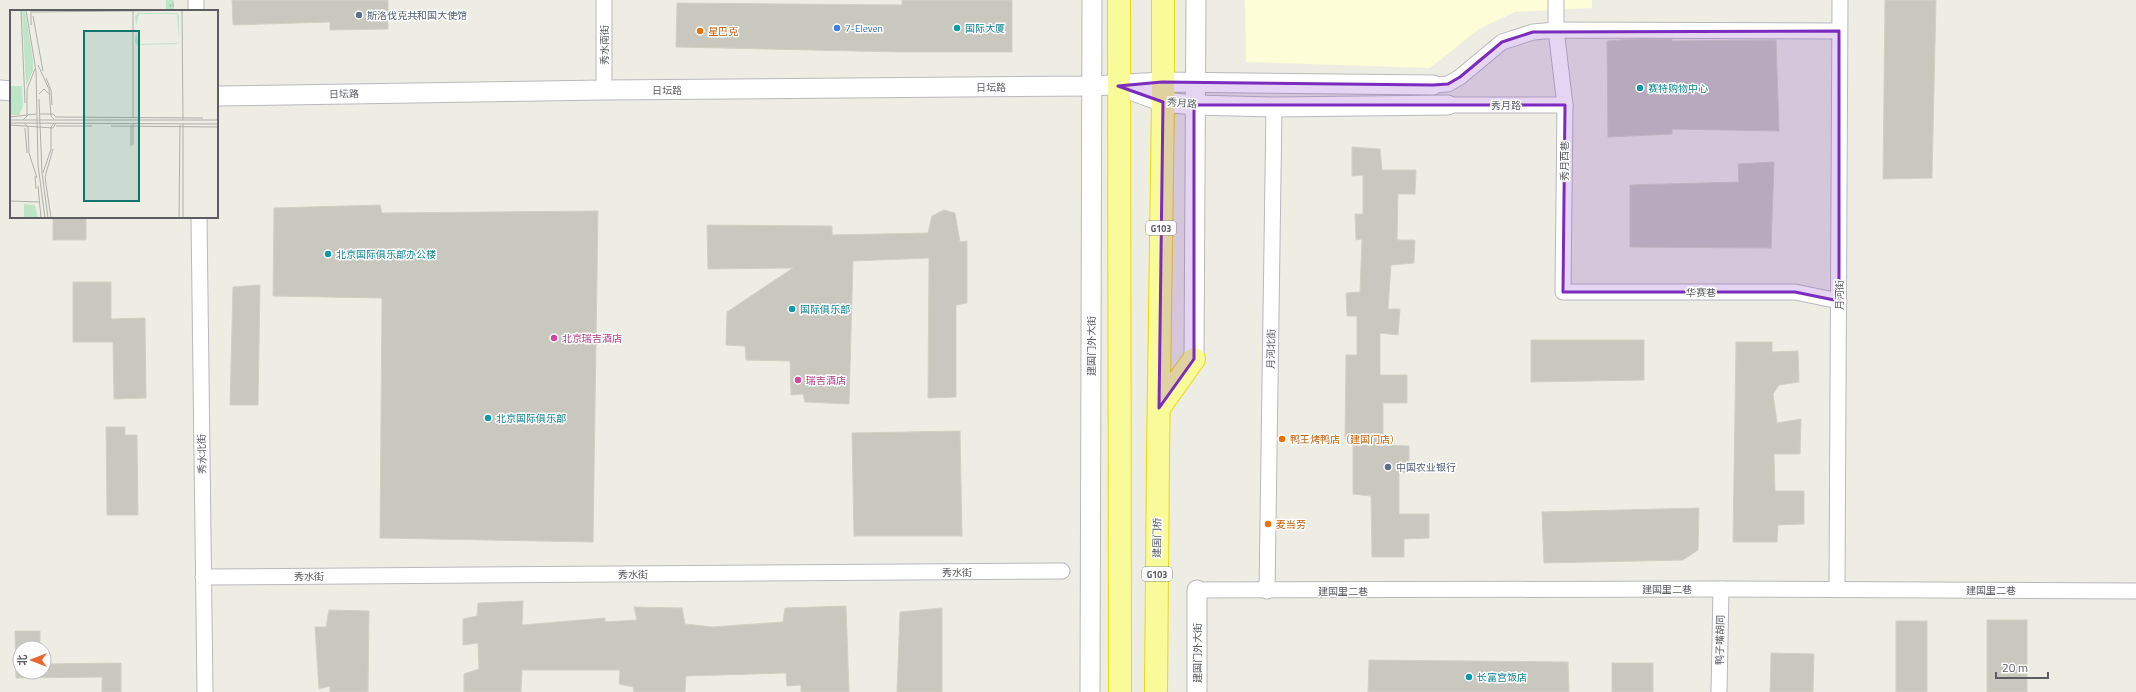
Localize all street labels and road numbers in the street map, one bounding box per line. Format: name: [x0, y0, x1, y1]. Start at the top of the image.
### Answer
street label: 秀水南街: [597, 25, 612, 65]
street label: 日坛路: [976, 80, 1006, 95]
street label: 日坛路: [652, 83, 682, 98]
street label: 日坛路: [329, 86, 359, 102]
street label: 秀月路: [1166, 94, 1198, 112]
street label: 秀月路: [1491, 98, 1521, 113]
street label: 秀月西巷: [1557, 141, 1572, 181]
road number: G103: [1146, 221, 1176, 235]
street label: 月河街: [1832, 280, 1847, 310]
street label: 华赛巷: [1686, 285, 1716, 300]
street label: 建国门外大街: [1084, 316, 1099, 376]
street label: 月河北街: [1263, 329, 1279, 369]
street label: 秀水北街: [194, 434, 210, 474]
street label: 建国门桥: [1149, 518, 1165, 558]
street label: 秀水街: [942, 565, 972, 580]
street label: 秀水街: [618, 567, 648, 582]
road number: G103: [1142, 567, 1172, 581]
street label: 秀水街: [294, 569, 324, 584]
street label: 建国里二巷: [1642, 582, 1692, 597]
street label: 建国里二巷: [1966, 583, 2016, 598]
street label: 建国里二巷: [1318, 584, 1368, 599]
street label: 鸭子嘴胡同: [1712, 615, 1728, 665]
street label: 建国门外大街: [1190, 623, 1205, 683]

